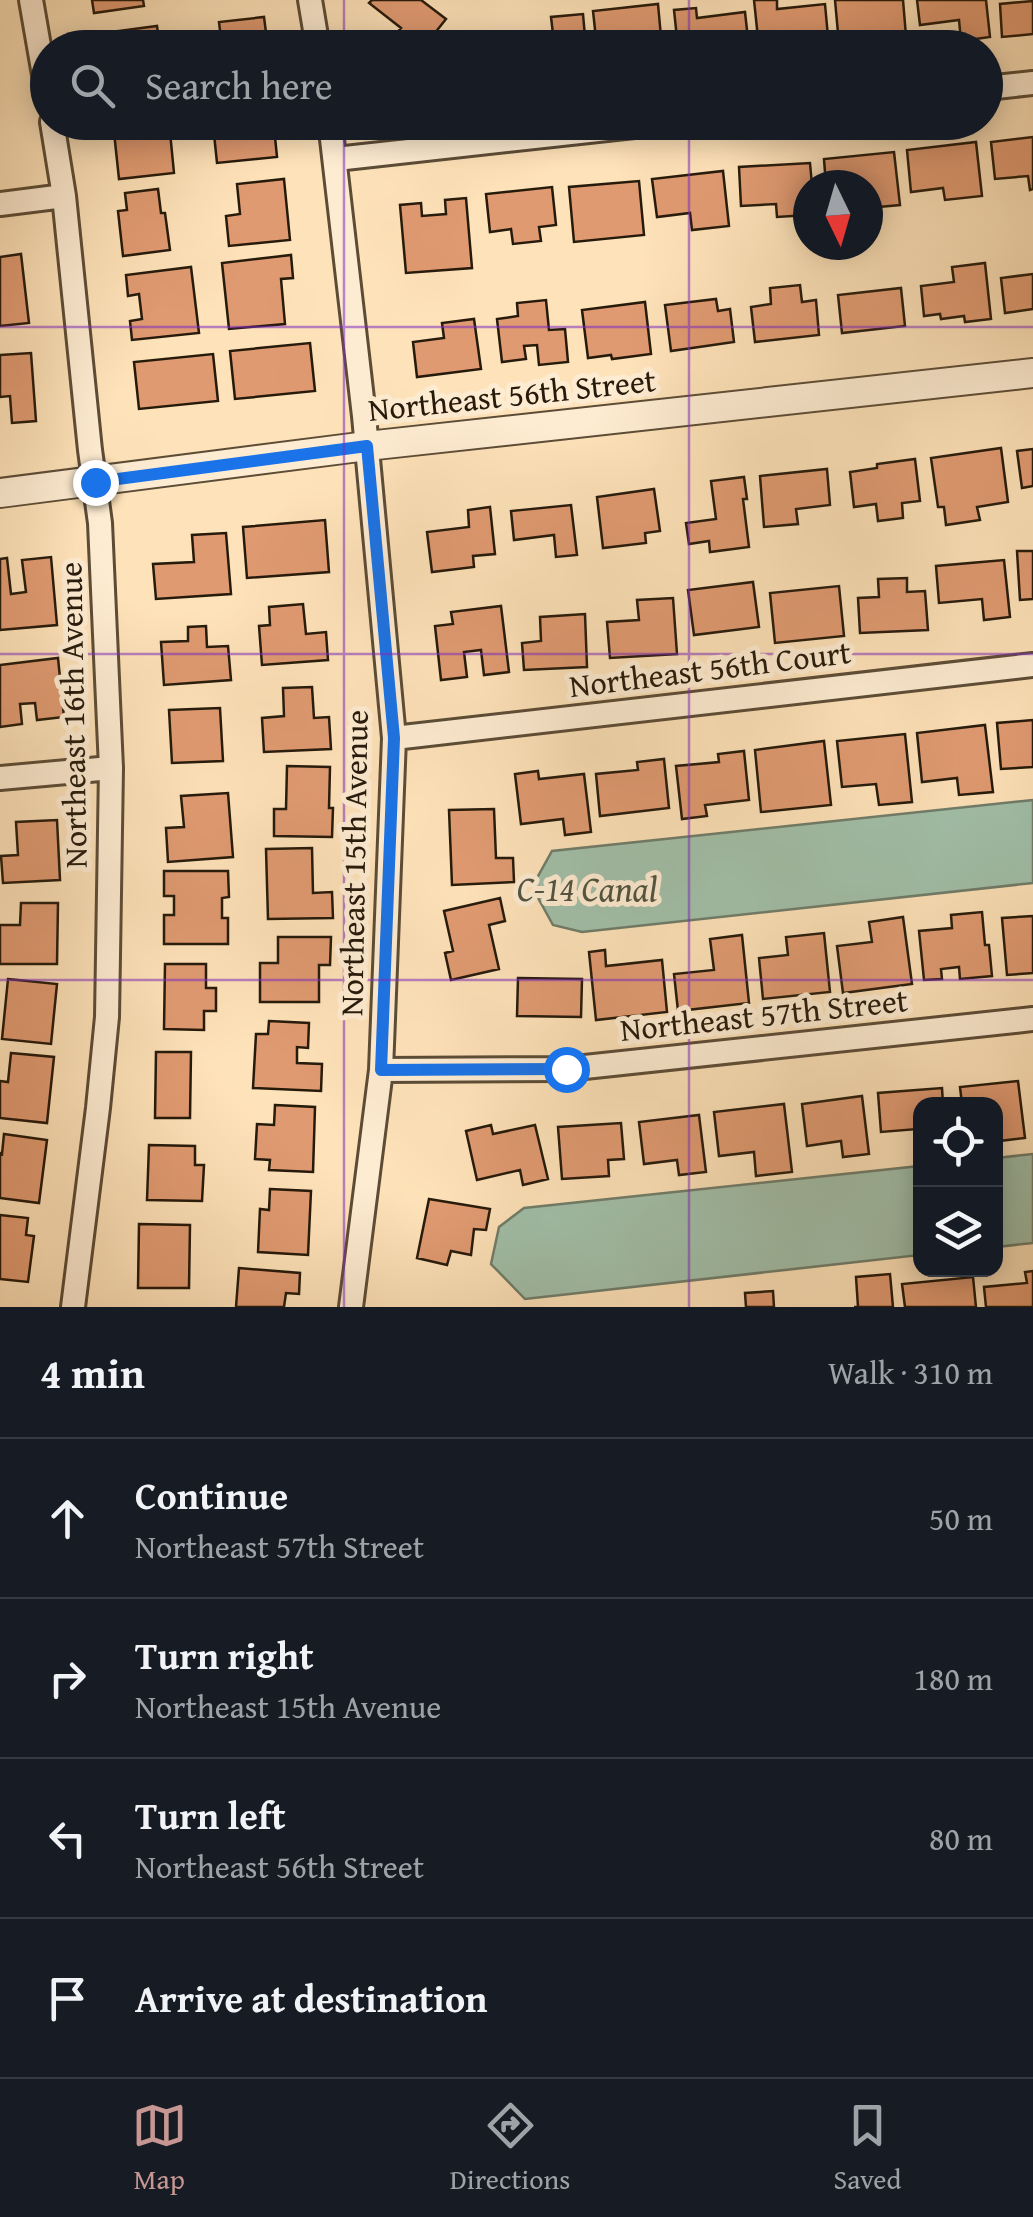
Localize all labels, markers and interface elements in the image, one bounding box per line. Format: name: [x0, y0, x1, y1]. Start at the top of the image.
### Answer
search box: [30, 30, 1003, 140]
text: Search here: [145, 57, 333, 113]
icon: search: [65, 58, 120, 113]
north arrow: [793, 170, 883, 260]
street label: Northeast 56th Street: [366, 356, 658, 433]
route end: [73, 460, 119, 506]
street label: Northeast 16th Avenue: [46, 561, 99, 869]
street label: Northeast 56th Court: [566, 628, 854, 709]
street label: Northeast 15th Avenue: [327, 709, 380, 1017]
water label: C-14 Canal: [517, 863, 657, 914]
street label: Northeast 57th Street: [618, 976, 910, 1053]
route start: [544, 1047, 590, 1093]
map controls: [913, 1097, 1003, 1277]
button: locate: [913, 1097, 1003, 1187]
button: layers: [913, 1187, 1003, 1277]
text: 4 min: [40, 1342, 145, 1403]
text: Walk · 310 m: [828, 1349, 993, 1396]
text: Continue: [135, 1467, 288, 1523]
icon: ahead: [40, 1491, 95, 1546]
text: 50 m: [929, 1495, 993, 1542]
text: Northeast 57th Street: [135, 1523, 424, 1570]
text: Turn right: [135, 1627, 314, 1683]
icon: right: [40, 1651, 95, 1706]
text: 180 m: [914, 1655, 993, 1702]
text: Northeast 15th Avenue: [135, 1683, 441, 1730]
text: Turn left: [135, 1787, 286, 1843]
icon: left: [40, 1811, 95, 1866]
text: 80 m: [929, 1815, 993, 1862]
text: Northeast 56th Street: [135, 1843, 424, 1890]
text: Arrive at destination: [135, 1970, 488, 2026]
icon: arrive: [40, 1971, 95, 2026]
tab: Map: [132, 2098, 187, 2199]
tab: Directions: [450, 2098, 570, 2199]
tab: Saved: [834, 2098, 901, 2199]

